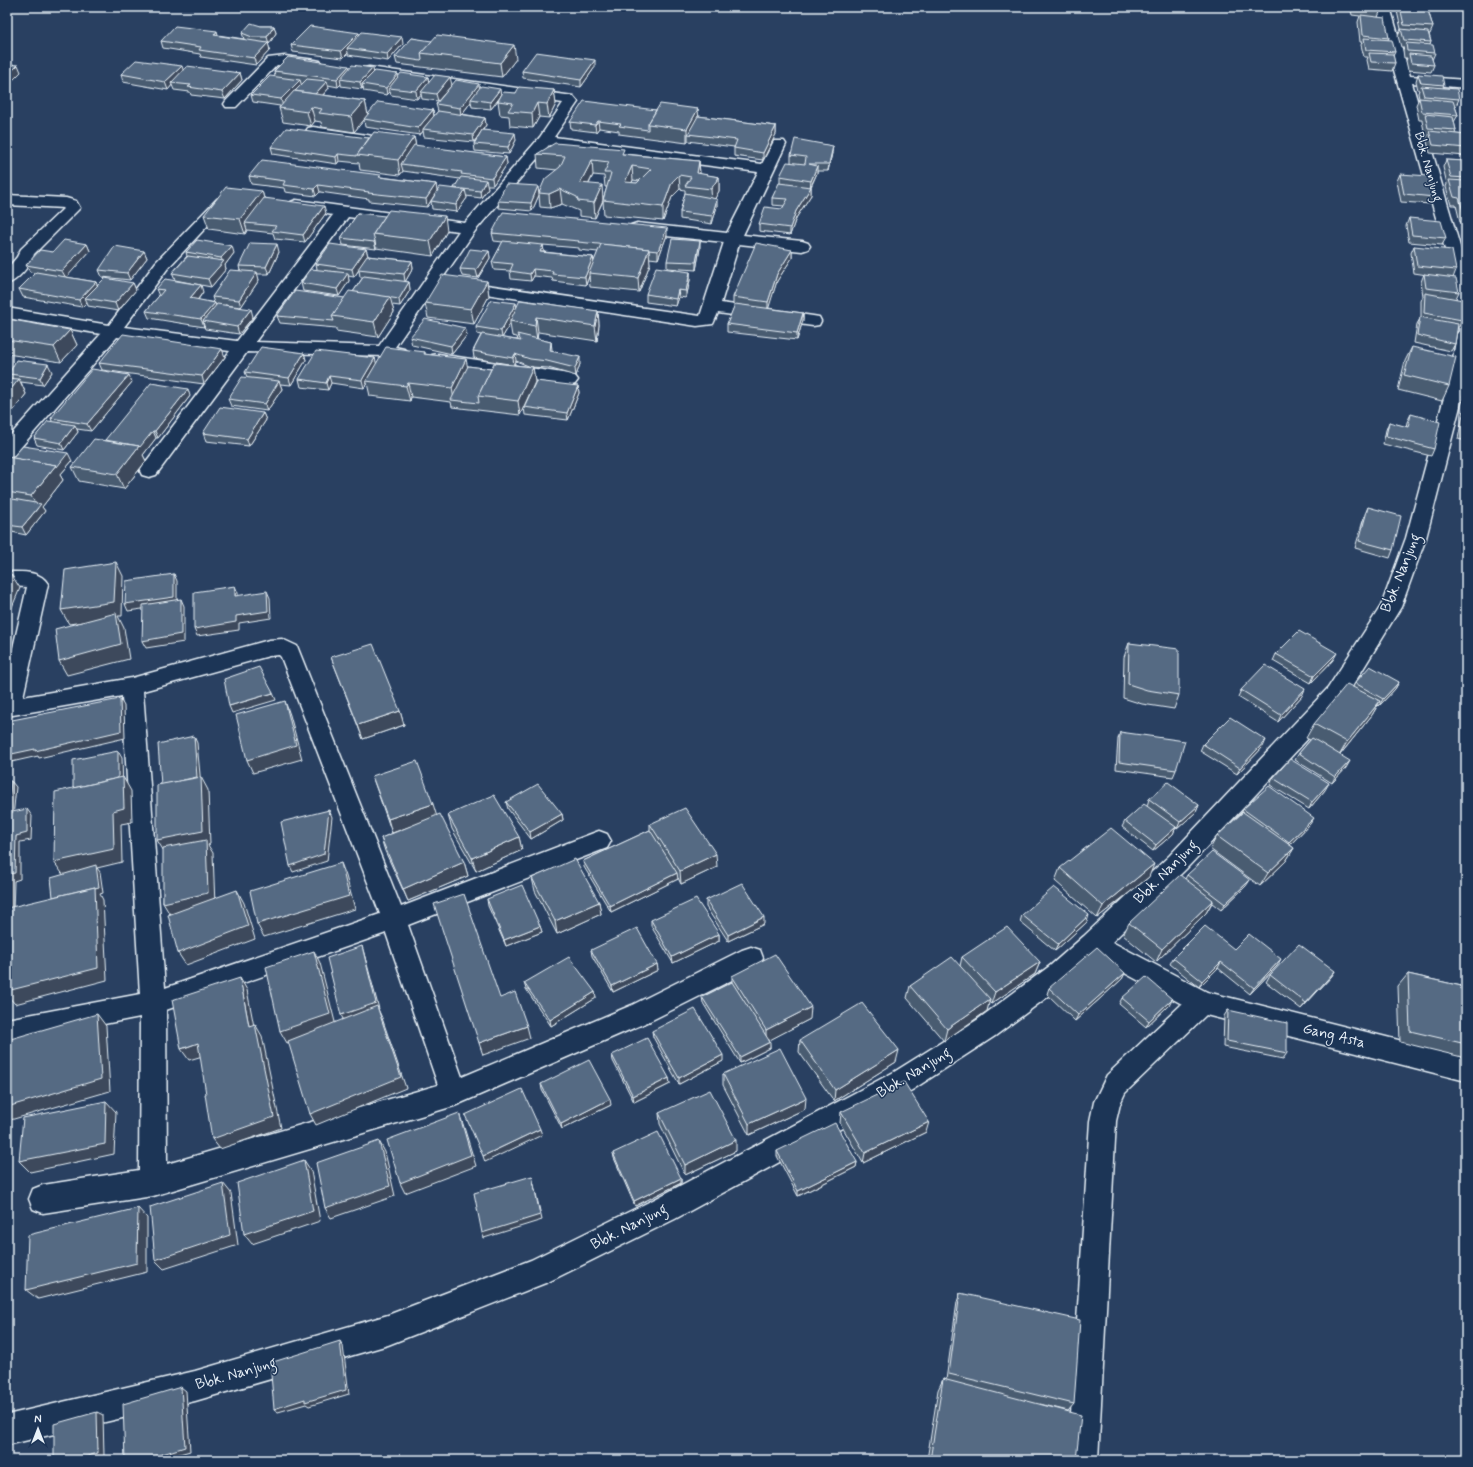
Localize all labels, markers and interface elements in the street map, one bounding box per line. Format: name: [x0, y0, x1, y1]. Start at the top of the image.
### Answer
street label: Bbk. Nanjung: [1408, 130, 1446, 205]
street label: Bbk. Nanjung: [1376, 531, 1427, 616]
street label: Bbk. Nanjung: [1129, 835, 1203, 909]
street label: Gang Asta: [1300, 1019, 1368, 1054]
street label: Bbk. Nanjung: [873, 1043, 955, 1104]
street label: Bbk. Nanjung: [587, 1199, 671, 1256]
street label: Bbk. Nanjung: [193, 1353, 279, 1396]
north arrow: [18, 1409, 58, 1449]
text: N: [34, 1413, 42, 1427]

